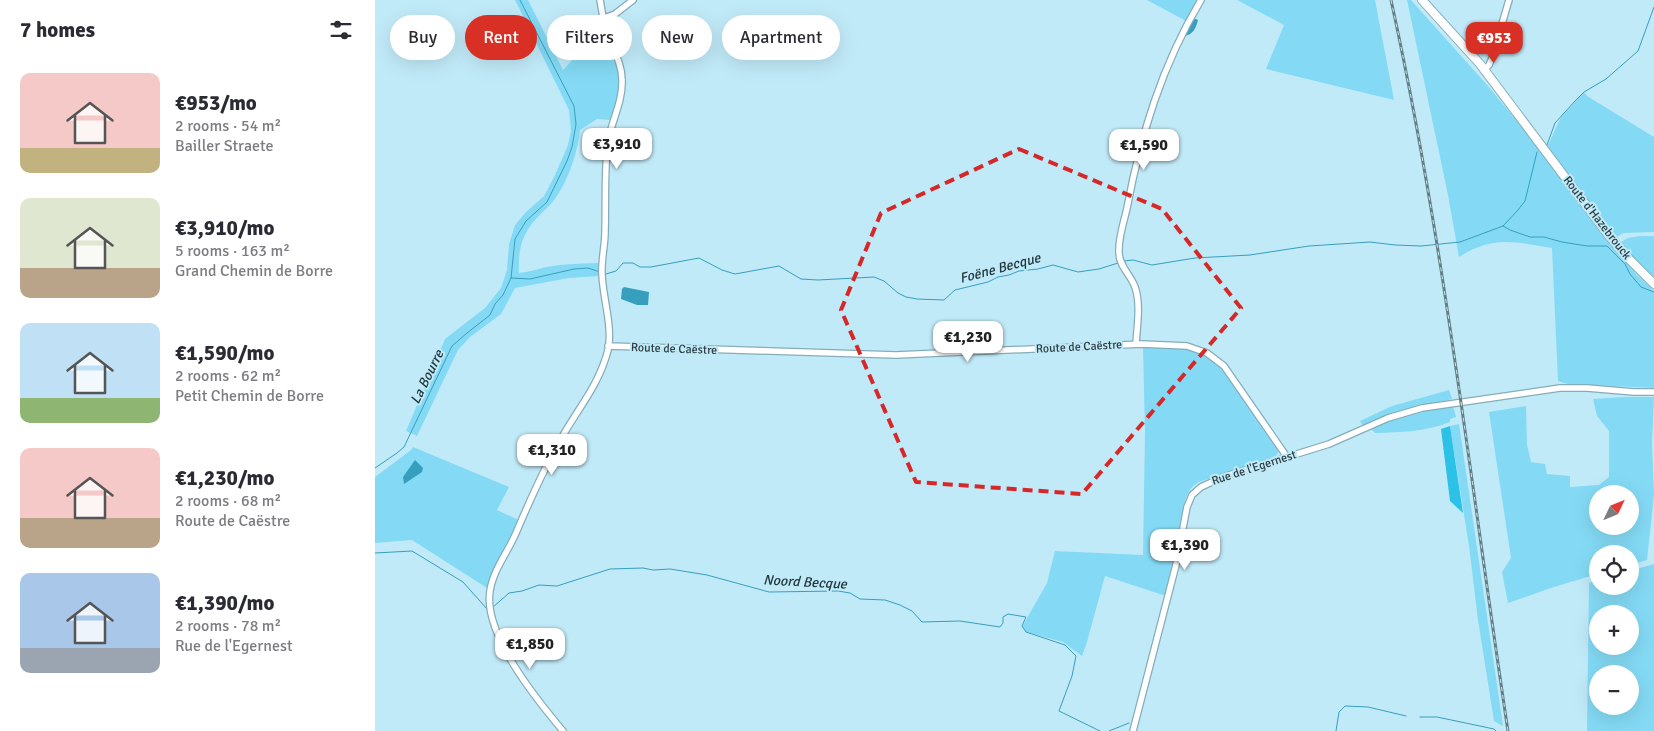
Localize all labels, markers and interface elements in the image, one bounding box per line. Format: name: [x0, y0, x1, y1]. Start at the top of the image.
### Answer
chip: Buy: [390, 15, 455, 60]
chip: Rent: [465, 15, 537, 60]
chip: Filters: [547, 15, 632, 60]
chip: New: [642, 15, 712, 60]
chip: Apartment: [722, 15, 840, 60]
icon: filters: [327, 16, 355, 44]
text: 7 homes: [20, 17, 95, 43]
pin: €953: [1464, 22, 1524, 64]
text: €953: [1477, 28, 1511, 48]
text: €953/mo: [175, 90, 257, 116]
icon: home: [60, 93, 120, 153]
text: 2 rooms · 54 m²: [175, 116, 281, 136]
pin: €3,910: [576, 128, 658, 170]
pin: €1,590: [1103, 128, 1185, 171]
text: €3,910: [593, 134, 641, 154]
text: €1,590: [1120, 135, 1168, 155]
text: Bailler Straete: [175, 136, 273, 156]
street label: Route d'Hazebrouck: [1560, 173, 1634, 263]
text: €3,910/mo: [175, 215, 274, 241]
icon: home: [60, 218, 120, 278]
text: 5 rooms · 163 m²: [175, 241, 290, 261]
water label: Foëne Becque: [958, 249, 1043, 287]
text: Grand Chemin de Borre: [175, 261, 333, 281]
pin: €1,230: [927, 320, 1009, 363]
text: €1,230: [944, 327, 992, 347]
street label: Route de Caëstre: [1035, 337, 1123, 357]
text: €1,590/mo: [175, 340, 274, 366]
street label: Route de Caëstre: [631, 340, 717, 358]
icon: home: [60, 343, 120, 403]
water label: La Bourre: [407, 346, 448, 407]
text: 2 rooms · 62 m²: [175, 366, 281, 386]
text: Petit Chemin de Borre: [175, 386, 324, 406]
pin: €1,310: [511, 434, 593, 476]
text: €1,310: [528, 440, 576, 460]
street label: Rue de l'Egernest: [1210, 447, 1298, 489]
text: €1,230/mo: [175, 465, 274, 491]
icon: home: [60, 468, 120, 528]
north arrow: [1589, 485, 1639, 535]
map controls: [1589, 485, 1639, 715]
text: 2 rooms · 68 m²: [175, 491, 281, 511]
text: Route de Caëstre: [175, 511, 290, 531]
pin: €1,390: [1144, 528, 1226, 571]
text: €1,390: [1161, 535, 1209, 555]
button: locate: [1589, 545, 1639, 595]
water label: Noord Becque: [763, 571, 848, 593]
text: €1,390/mo: [175, 590, 274, 616]
icon: home: [60, 593, 120, 653]
button: +: [1589, 605, 1639, 655]
text: 2 rooms · 78 m²: [175, 616, 281, 636]
pin: €1,850: [489, 628, 571, 670]
text: €1,850: [506, 634, 554, 654]
text: Rue de l'Egernest: [175, 636, 293, 656]
button: −: [1589, 665, 1639, 715]

